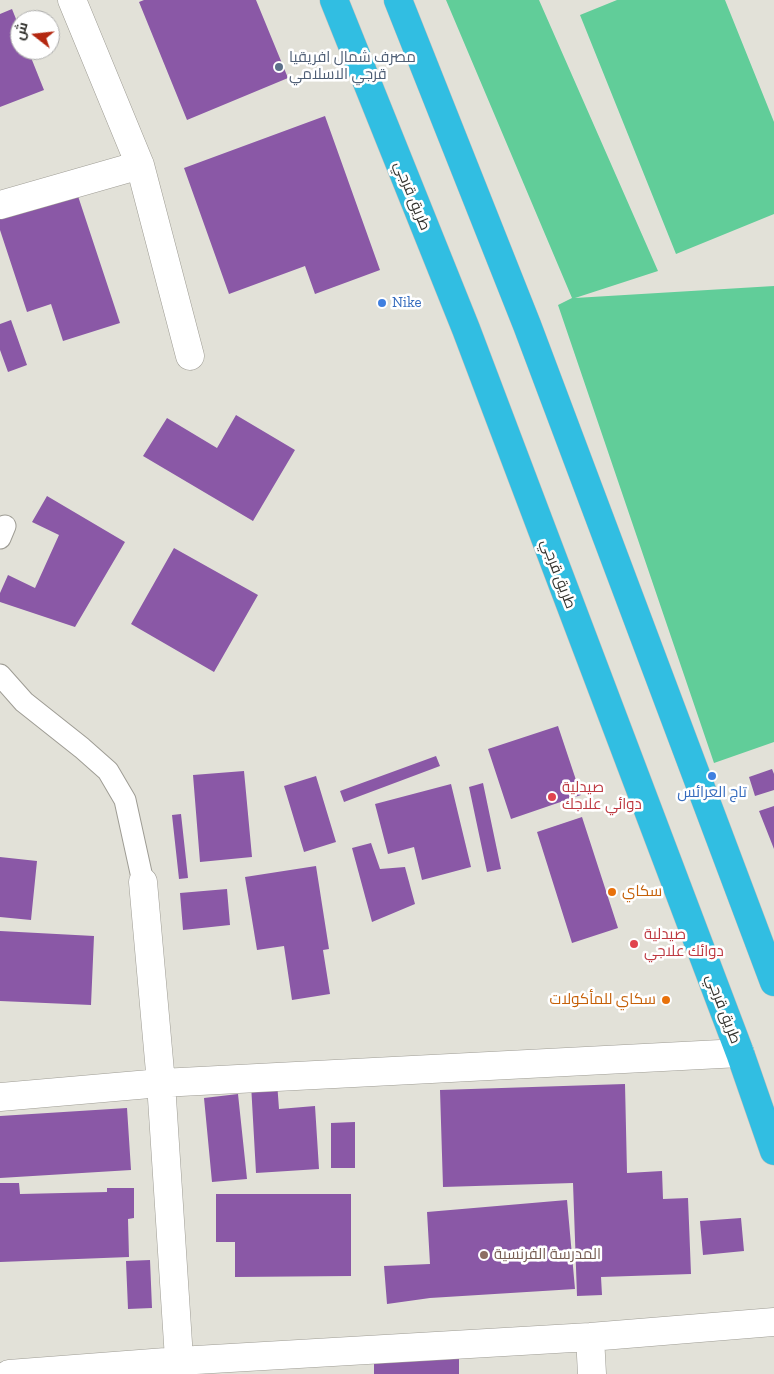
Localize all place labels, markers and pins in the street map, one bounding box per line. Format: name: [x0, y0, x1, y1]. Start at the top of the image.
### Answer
place label: مصرف شمال افريقيا قرجي الاسلامي: [289, 49, 416, 84]
marker: مصرف شمال افريقيا قرجي الاسلامي: [273, 61, 285, 73]
place label: Nike: [392, 294, 422, 312]
marker: Nike: [376, 297, 388, 309]
marker: تاج العرائس: [706, 770, 718, 782]
place label: صيدلية دوائي علاجك: [562, 779, 642, 814]
place label: تاج العرائس: [677, 784, 747, 802]
marker: صيدلية دوائي علاجك: [546, 791, 558, 803]
place label: سكاي: [622, 883, 662, 901]
marker: سكاي: [606, 886, 618, 898]
place label: صيدلية دوائك علاجي: [644, 926, 724, 961]
marker: صيدلية دوائك علاجي: [628, 938, 640, 950]
place label: سكاي للمأكولات: [550, 991, 656, 1009]
marker: سكاي للمأكولات: [660, 994, 672, 1006]
place label: المدرسة الفرنسية: [494, 1246, 601, 1264]
marker: المدرسة الفرنسية: [478, 1249, 490, 1261]

